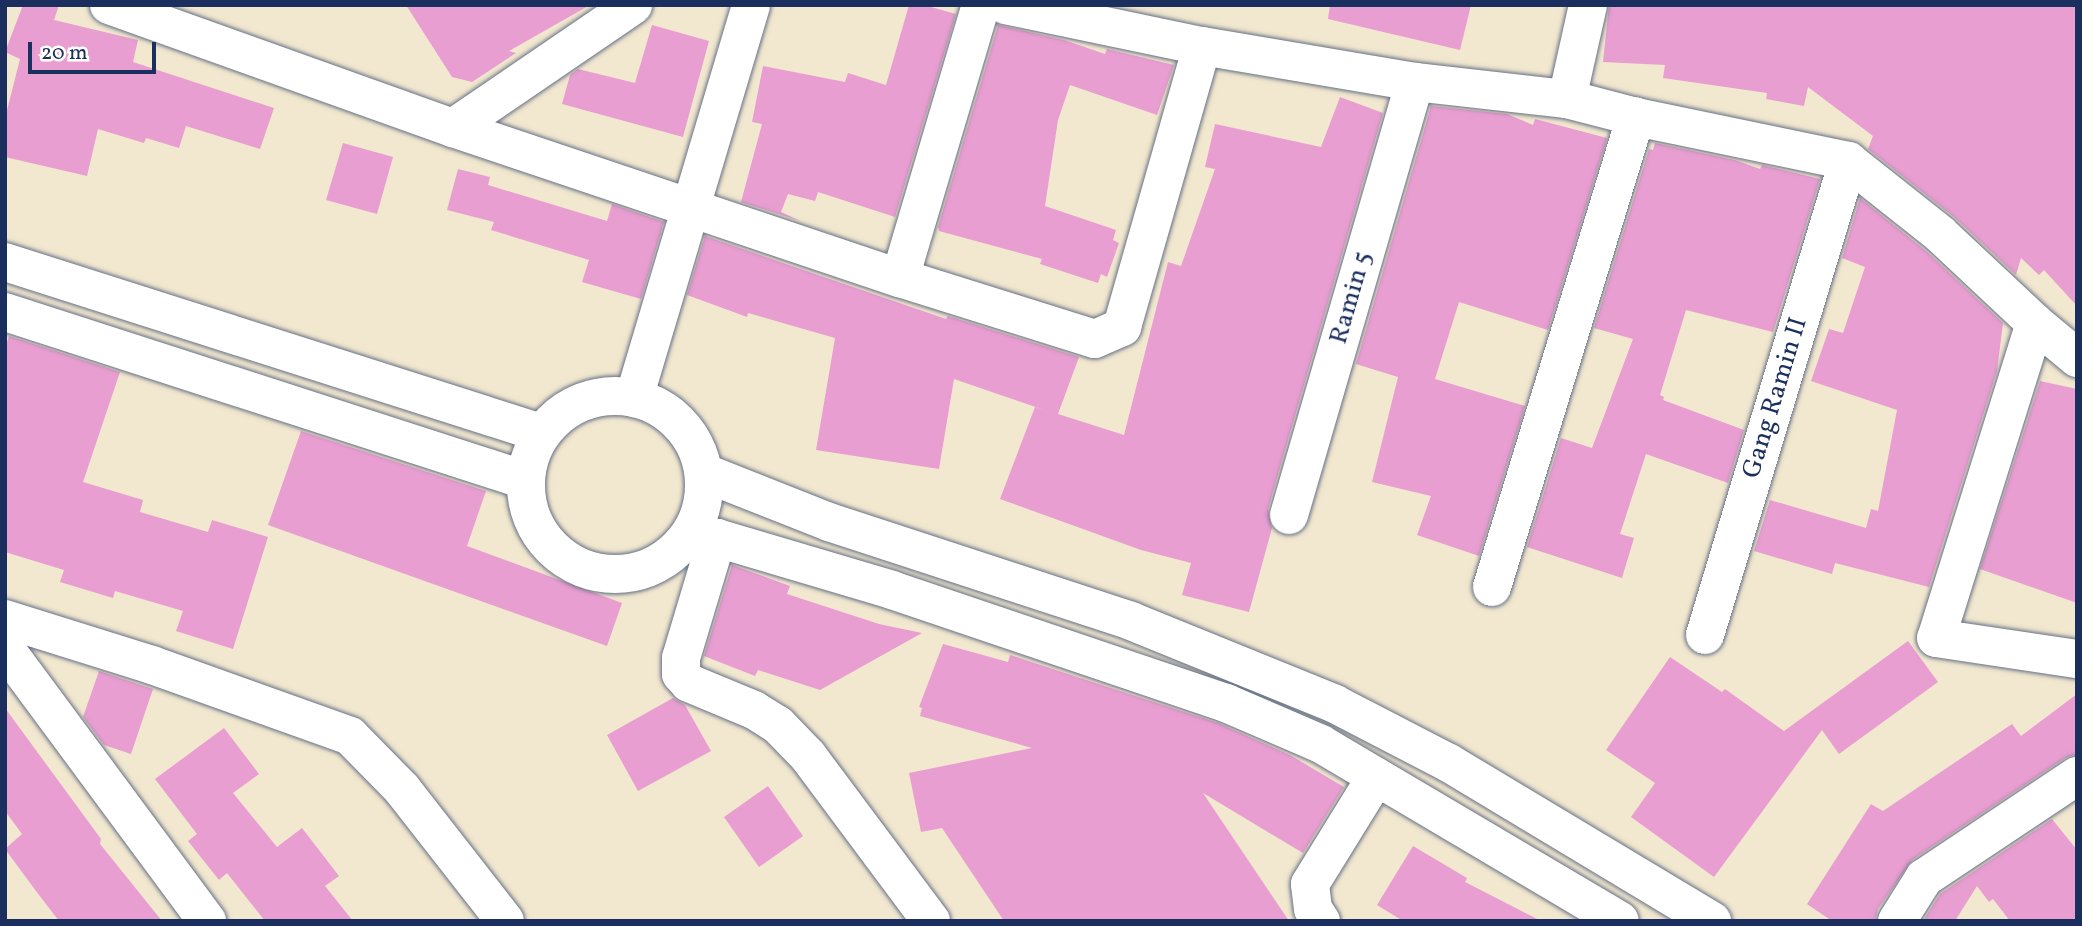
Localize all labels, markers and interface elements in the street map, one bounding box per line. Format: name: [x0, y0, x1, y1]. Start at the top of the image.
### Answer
scale bar: [32, 28, 159, 72]
text: 20 m: [41, 39, 87, 68]
street label: Ramin 5: [1324, 248, 1380, 348]
street label: Gang Ramin II: [1737, 314, 1815, 482]

